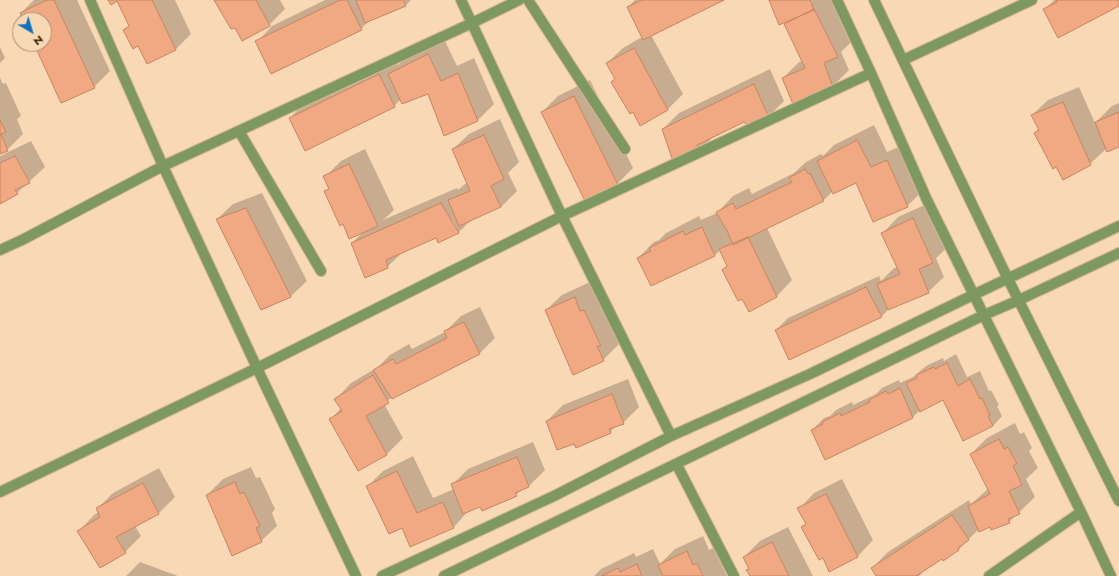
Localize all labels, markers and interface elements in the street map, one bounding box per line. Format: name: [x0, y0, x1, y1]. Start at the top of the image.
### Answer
north arrow: [12, 12, 52, 52]
text: N: [30, 32, 47, 50]

